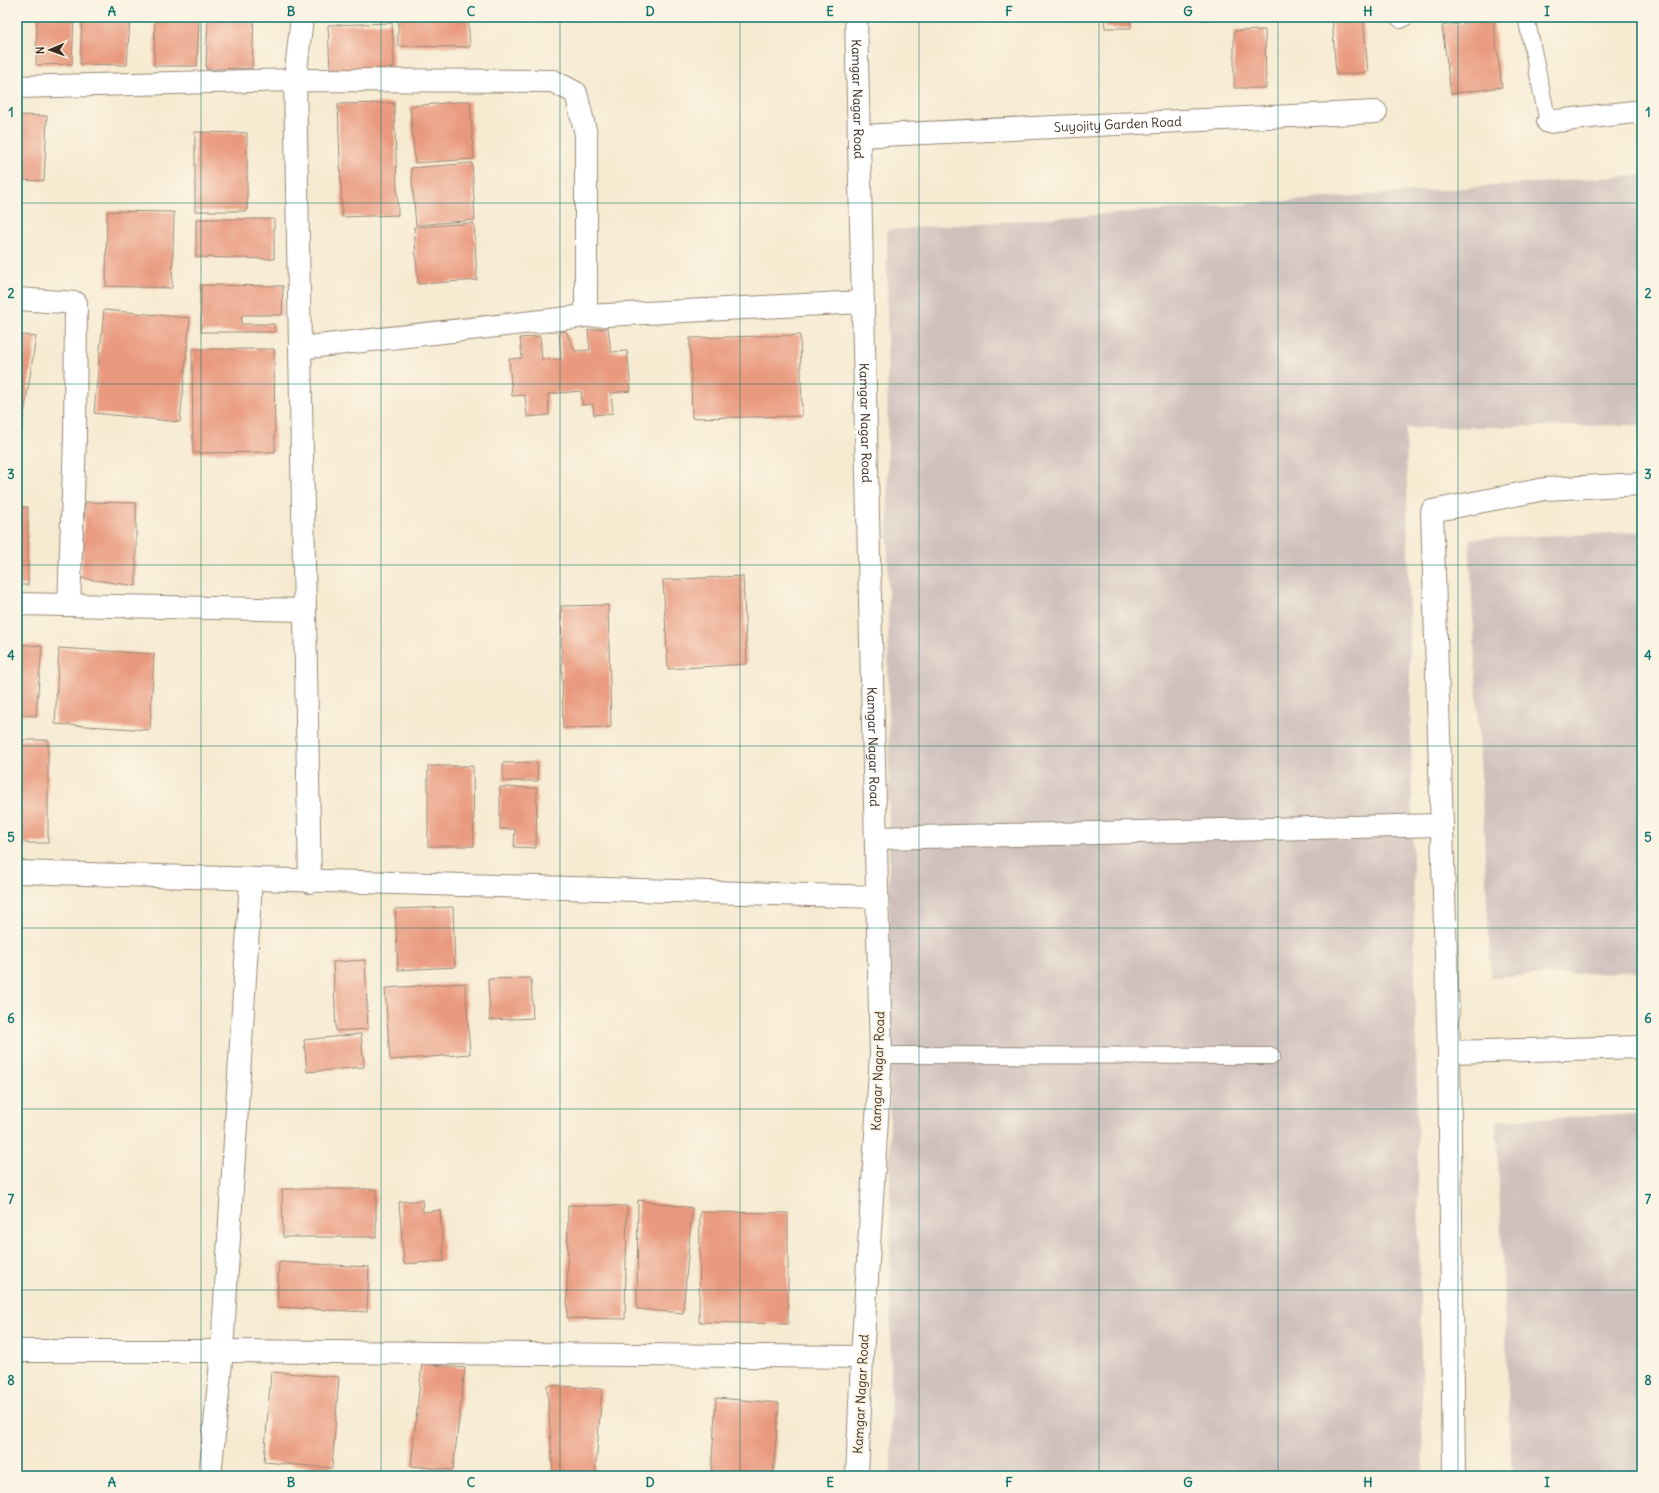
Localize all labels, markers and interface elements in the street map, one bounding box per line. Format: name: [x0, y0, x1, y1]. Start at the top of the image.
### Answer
text: A: [108, 3, 117, 20]
text: B: [287, 3, 296, 20]
text: C: [467, 3, 476, 20]
text: D: [645, 3, 655, 20]
text: E: [826, 3, 834, 20]
text: F: [1005, 3, 1013, 20]
text: G: [1183, 3, 1193, 20]
text: H: [1363, 3, 1373, 20]
text: I: [1544, 3, 1550, 20]
north arrow: [30, 30, 70, 70]
street label: Kamgar Nagar Road: [848, 39, 868, 159]
text: N: [33, 46, 47, 54]
text: 1: [8, 104, 14, 121]
text: 1: [1645, 104, 1651, 121]
street label: Suyojity Garden Road: [1053, 113, 1182, 135]
text: 2: [7, 285, 15, 302]
text: 2: [1644, 285, 1652, 302]
street label: Kamgar Nagar Road: [856, 363, 876, 483]
text: 3: [7, 466, 15, 483]
text: 3: [1644, 466, 1652, 483]
text: 4: [7, 647, 15, 664]
text: 4: [1644, 647, 1652, 664]
street label: Kamgar Nagar Road: [864, 687, 884, 807]
text: 5: [7, 829, 15, 846]
text: 5: [1644, 829, 1652, 846]
text: 6: [7, 1010, 15, 1027]
text: 6: [1644, 1010, 1652, 1027]
street label: Kamgar Nagar Road: [867, 1011, 889, 1131]
text: 7: [8, 1191, 15, 1208]
text: 7: [1645, 1191, 1652, 1208]
street label: Kamgar Nagar Road: [849, 1333, 873, 1454]
text: 8: [7, 1372, 15, 1389]
text: 8: [1644, 1372, 1652, 1389]
text: A: [108, 1474, 117, 1491]
text: B: [287, 1474, 296, 1491]
text: C: [467, 1474, 476, 1491]
text: D: [645, 1474, 655, 1491]
text: E: [826, 1474, 834, 1491]
text: F: [1005, 1474, 1013, 1491]
text: G: [1183, 1474, 1193, 1491]
text: H: [1363, 1474, 1373, 1491]
text: I: [1544, 1474, 1550, 1491]

